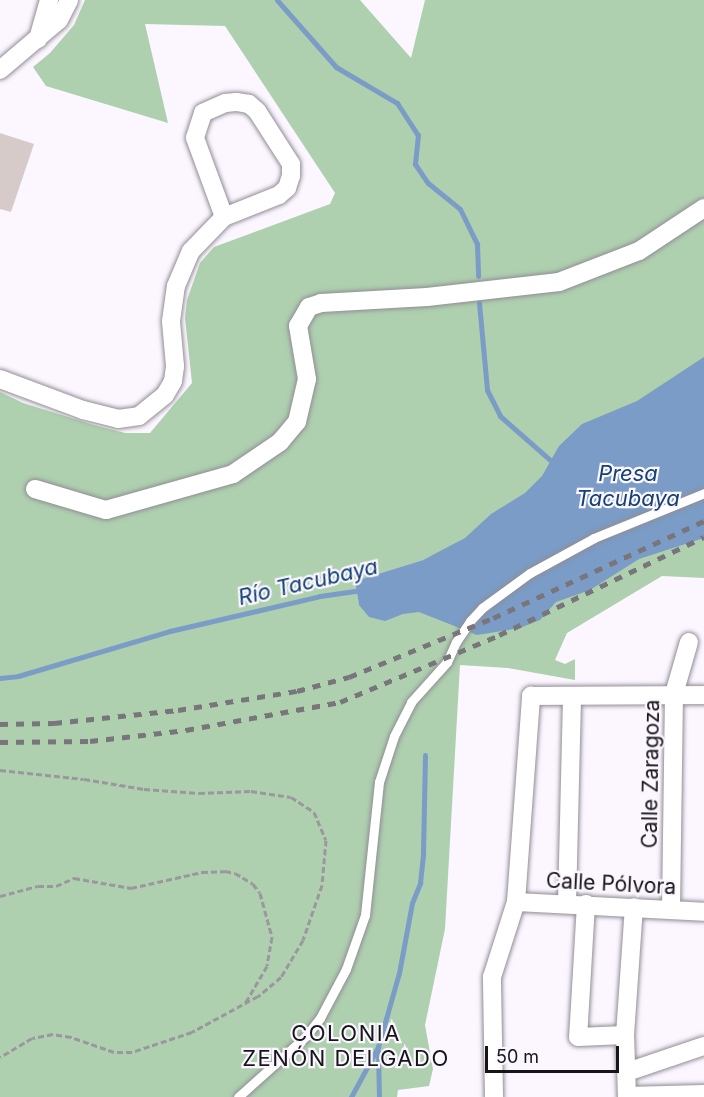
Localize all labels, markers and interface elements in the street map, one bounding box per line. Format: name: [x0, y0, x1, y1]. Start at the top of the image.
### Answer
water label: Presa Tacubaya: [576, 460, 680, 512]
water label: Río Tacubaya: [236, 553, 380, 611]
street label: Calle Zaragoza: [637, 699, 665, 849]
street label: Calle Pólvora: [545, 868, 677, 900]
district label: COLONIA ZENÓN DELGADO: [242, 1020, 450, 1072]
scale bar: [488, 1034, 622, 1072]
text: 50 m: [496, 1046, 539, 1067]

